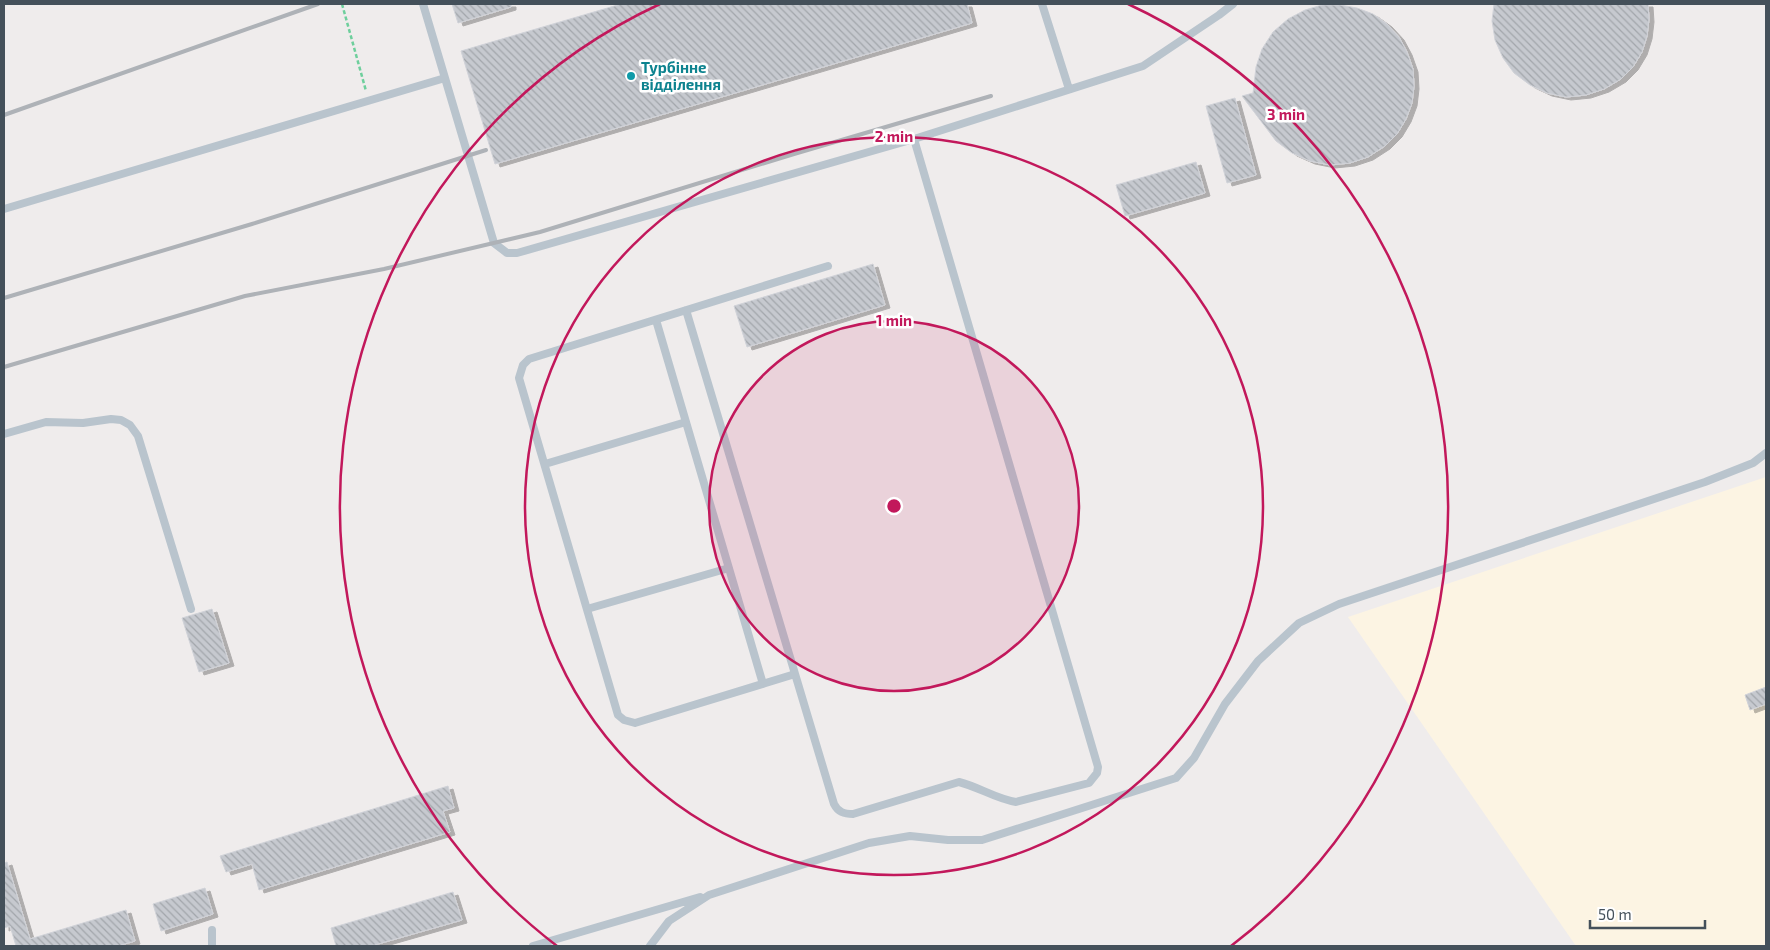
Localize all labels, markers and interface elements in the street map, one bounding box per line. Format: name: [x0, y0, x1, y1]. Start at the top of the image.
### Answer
place label: Турбінне відділення: [641, 58, 721, 93]
marker: Турбінне відділення: [625, 70, 637, 82]
text: 3 min: [1267, 105, 1305, 123]
text: 2 min: [875, 127, 913, 145]
text: 1 min: [876, 311, 912, 329]
centre of rings: [885, 497, 903, 515]
scale bar: [1590, 898, 1705, 930]
text: 50 m: [1598, 905, 1632, 923]

